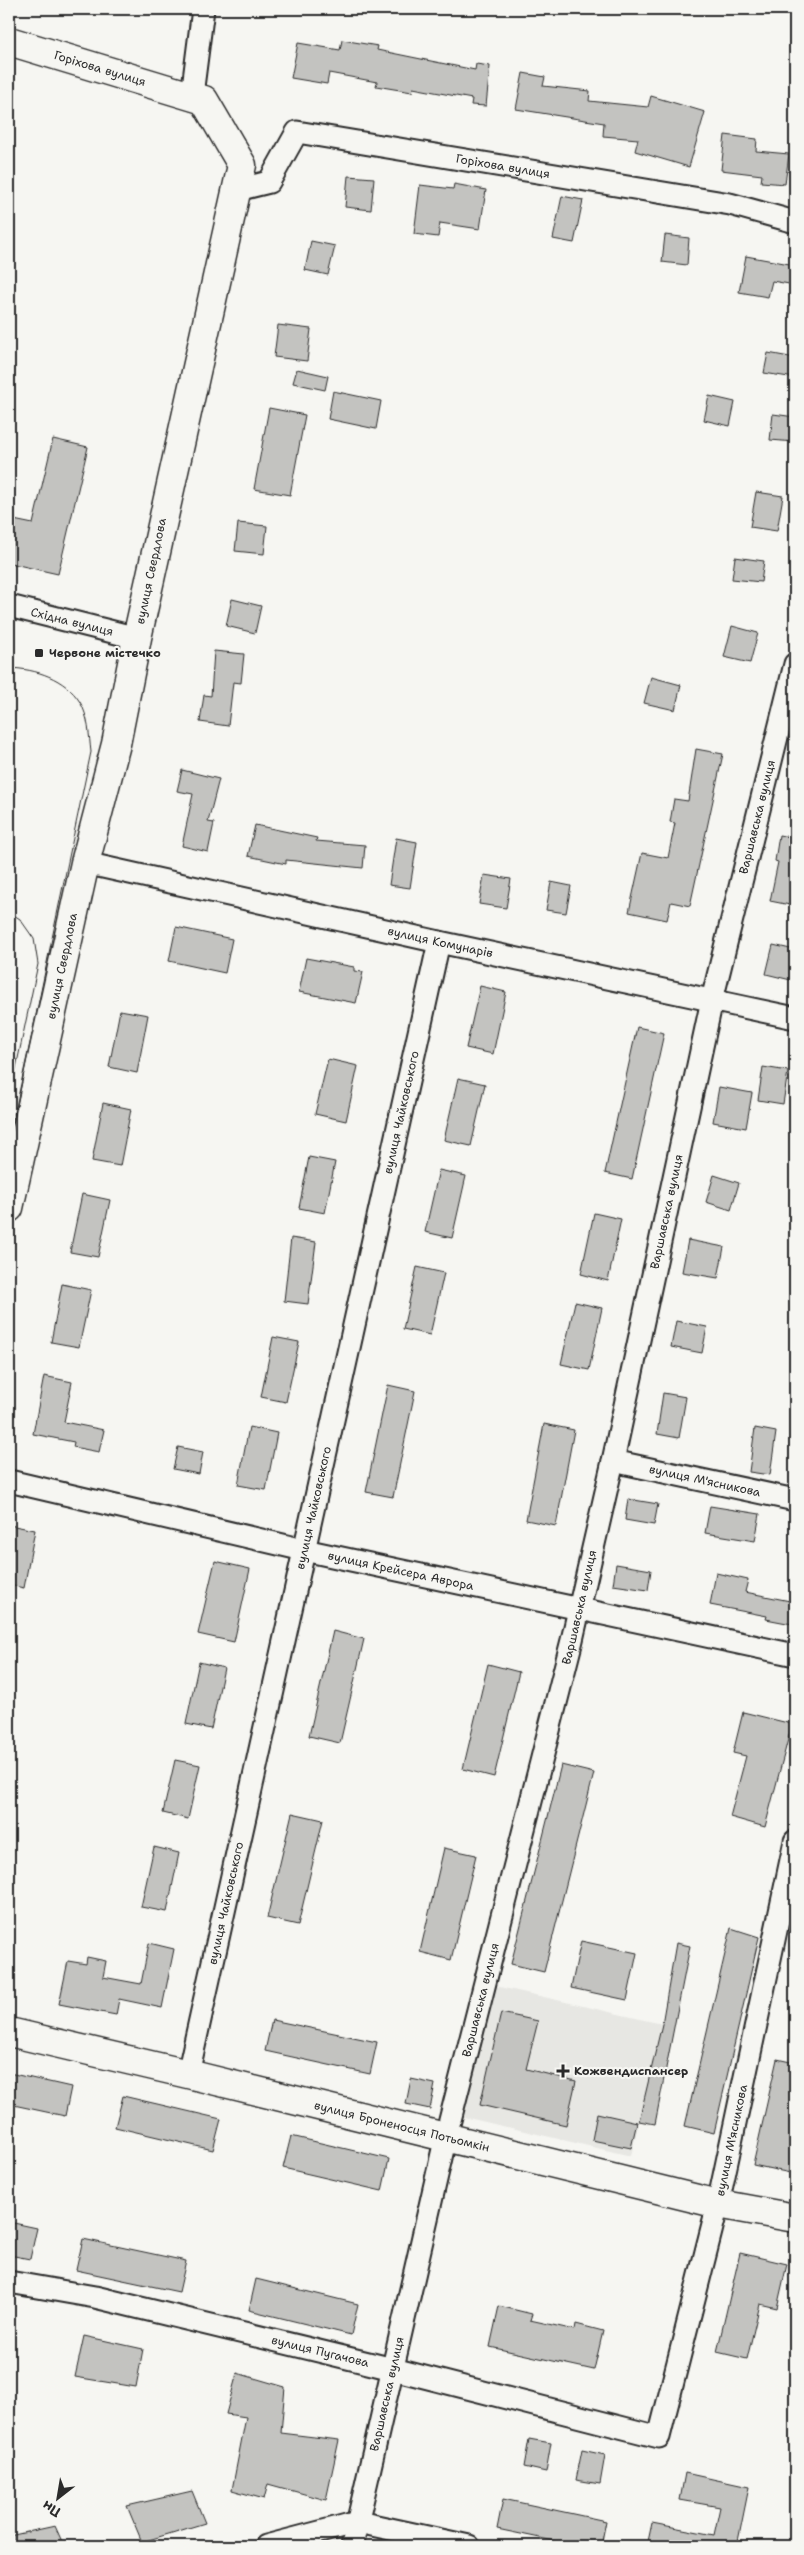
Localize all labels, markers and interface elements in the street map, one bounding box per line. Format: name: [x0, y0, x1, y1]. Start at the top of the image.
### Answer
street label: Горіхова вулиця: [52, 47, 148, 90]
street label: Горіхова вулиця: [455, 151, 551, 182]
street label: вулиця Свердлова: [132, 516, 170, 625]
street label: Східна вулиця: [29, 604, 115, 640]
place label: Червоне містечко: [49, 645, 161, 661]
marker: Червоне містечко: [33, 647, 45, 659]
street label: Варшавська вулиця: [735, 758, 779, 876]
street label: вулиця Свердлова: [43, 911, 81, 1020]
street label: вулиця Комунарів: [386, 923, 494, 961]
street label: вулиця Чайковського: [380, 1049, 423, 1175]
street label: Варшавська вулиця: [646, 1153, 687, 1271]
street label: вулиця Чайковського: [292, 1445, 335, 1571]
street label: вулиця М'ясникова: [648, 1461, 763, 1501]
street label: вулиця Крейсера Аврора: [326, 1547, 476, 1594]
street label: Варшавська вулиця: [558, 1548, 600, 1666]
street label: вулиця Чайковського: [204, 1840, 247, 1966]
street label: Варшавська вулиця: [458, 1941, 503, 2059]
place label: Кожвендиспансер: [574, 2063, 688, 2079]
marker: Кожвендиспансер: [556, 2064, 570, 2078]
street label: вулиця М'ясникова: [712, 2082, 751, 2197]
street label: вулиця Броненосця Потьомкін: [312, 2097, 491, 2156]
street label: вулиця Пугачова: [270, 2332, 371, 2371]
street label: Варшавська вулиця: [366, 2335, 408, 2453]
north arrow: [32, 2472, 82, 2522]
text: Пн: [39, 2497, 64, 2522]

